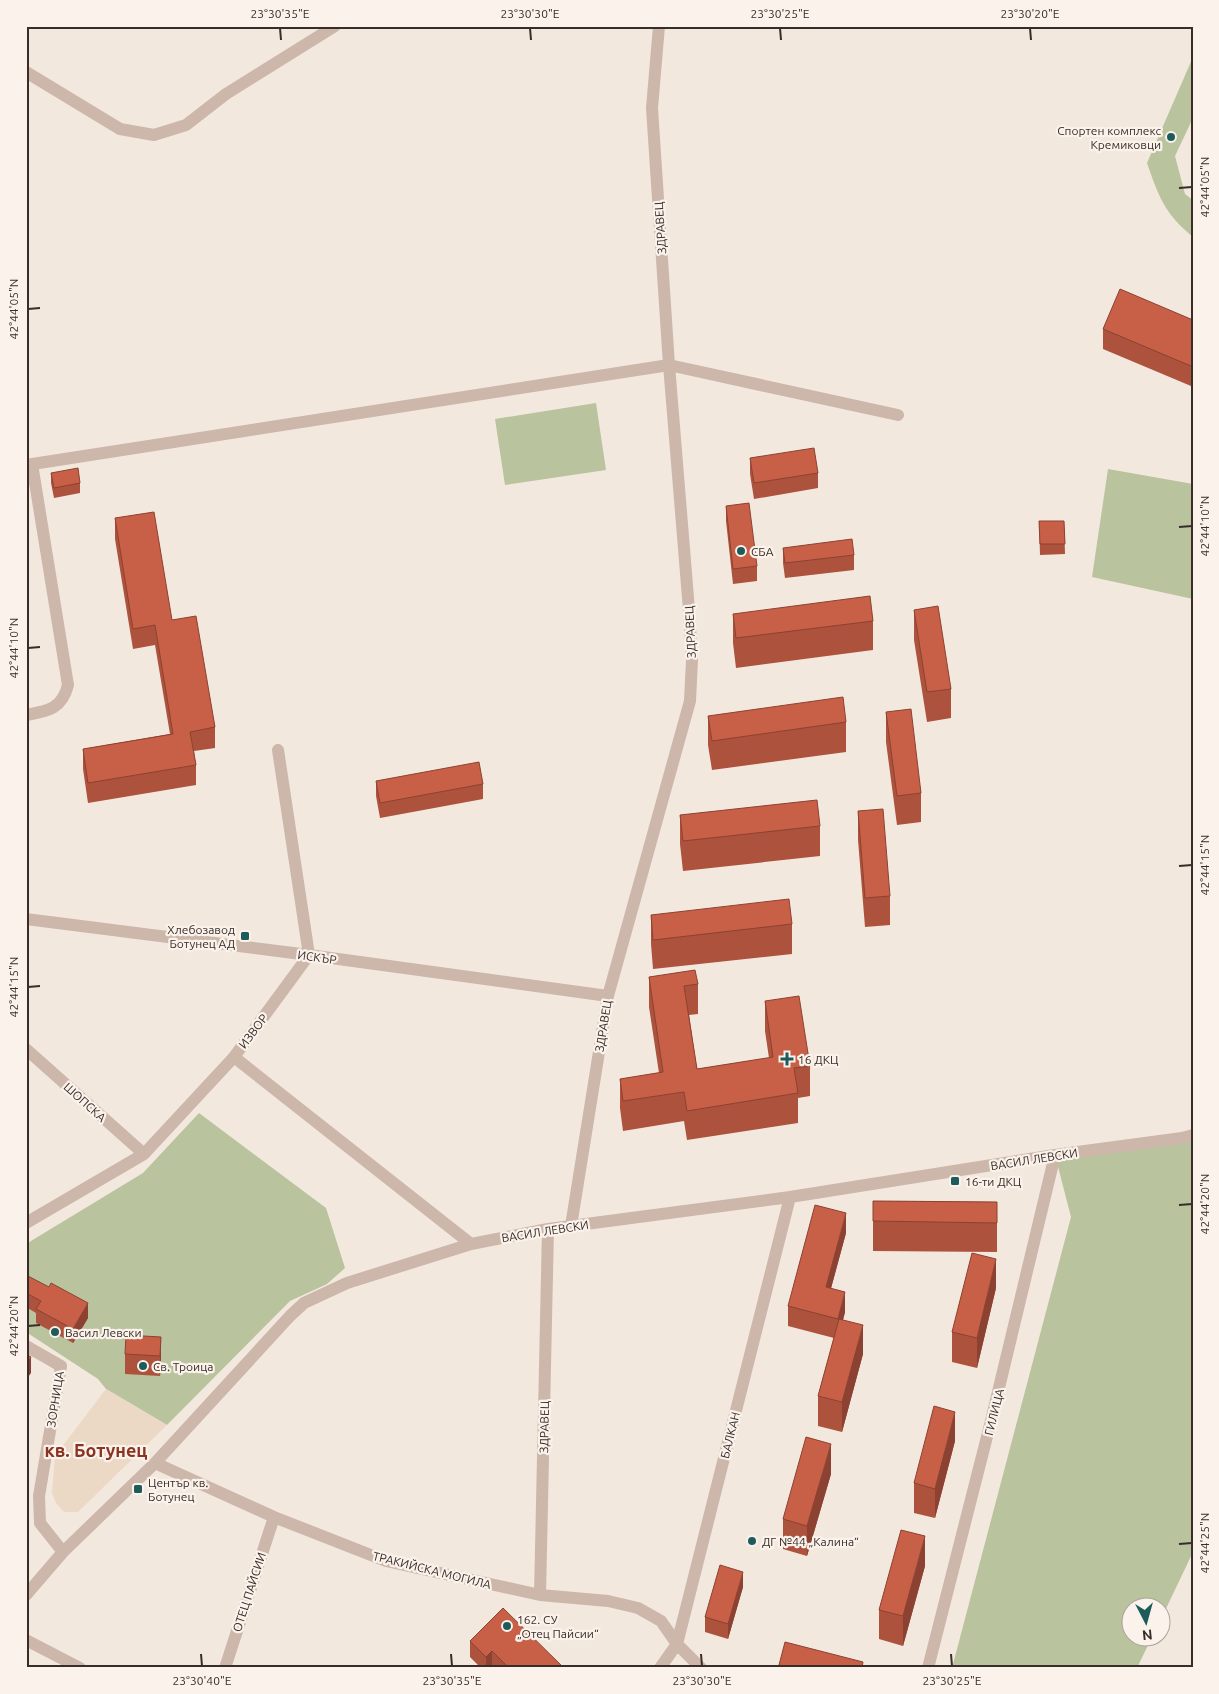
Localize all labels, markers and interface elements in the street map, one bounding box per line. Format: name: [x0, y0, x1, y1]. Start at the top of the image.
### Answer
text: 23°30'35"E: [251, 7, 310, 20]
text: 23°30'30"E: [501, 7, 560, 20]
text: 23°30'25"E: [751, 7, 810, 20]
text: 23°30'20"E: [1001, 7, 1060, 20]
place label: Спортен комплекс Кремиковци: [1057, 124, 1161, 151]
marker: Спортен комплекс Кремиковци: [1165, 131, 1177, 143]
text: 42°44'05"N: [1198, 157, 1211, 217]
street label: ЗДРАВЕЦ: [652, 201, 668, 255]
text: 42°44'05"N: [7, 279, 20, 339]
text: 42°44'10"N: [1198, 496, 1211, 556]
marker: СБА: [735, 545, 747, 557]
place label: СБА: [751, 545, 774, 558]
street label: ЗДРАВЕЦ: [682, 605, 698, 659]
text: 42°44'10"N: [7, 618, 20, 678]
text: 42°44'15"N: [1198, 835, 1211, 895]
place label: Хлебозавод Ботунец АД: [167, 923, 235, 950]
marker: Хлебозавод Ботунец АД: [239, 930, 251, 942]
street label: ИСКЪР: [297, 948, 337, 966]
text: 42°44'15"N: [7, 957, 20, 1017]
street label: ЗДРАВЕЦ: [592, 999, 614, 1053]
street label: ИЗВОР: [236, 1011, 270, 1051]
marker: 16 ДКЦ: [780, 1052, 794, 1066]
place label: 16 ДКЦ: [798, 1053, 839, 1066]
street label: ШОПСКА: [61, 1080, 109, 1124]
street label: ВАСИЛ ЛЕВСКИ: [989, 1146, 1079, 1172]
text: 42°44'20"N: [1198, 1174, 1211, 1234]
marker: 16-ти ДКЦ: [949, 1175, 961, 1187]
place label: 16-ти ДКЦ: [965, 1175, 1022, 1188]
street label: ВАСИЛ ЛЕВСКИ: [500, 1218, 590, 1244]
text: 42°44'20"N: [7, 1296, 20, 1356]
marker: Васил Левски: [49, 1326, 61, 1338]
place label: Васил Левски: [65, 1326, 142, 1339]
marker: Св. Троица: [137, 1360, 149, 1372]
place label: Св. Троица: [153, 1360, 213, 1373]
street label: ЗОРНИЦА: [44, 1370, 66, 1428]
street label: ГИЛИЦА: [982, 1387, 1006, 1437]
street label: ЗДРАВЕЦ: [537, 1400, 551, 1453]
street label: БАЛКАН: [718, 1410, 742, 1460]
district label: кв. Ботунец: [44, 1440, 148, 1460]
place label: Център кв. Ботунец: [148, 1476, 208, 1503]
marker: Център кв. Ботунец: [132, 1483, 144, 1495]
text: 42°44'25"N: [1198, 1513, 1211, 1573]
marker: ДГ №44 „Калина“: [746, 1535, 758, 1547]
place label: ДГ №44 „Калина“: [762, 1535, 859, 1548]
street label: ТРАКИЙСКА МОГИЛА: [371, 1549, 493, 1591]
street label: ОТЕЦ ПАЙСИИ: [230, 1551, 268, 1633]
north arrow: [1122, 1596, 1172, 1646]
place label: 162. СУ „Отец Пайсии“: [517, 1613, 599, 1640]
marker: 162. СУ „Отец Пайсии“: [501, 1620, 513, 1632]
text: N: [1141, 1626, 1153, 1643]
text: 23°30'40"E: [173, 1674, 232, 1687]
text: 23°30'35"E: [423, 1674, 482, 1687]
text: 23°30'30"E: [673, 1674, 732, 1687]
text: 23°30'25"E: [923, 1674, 982, 1687]

